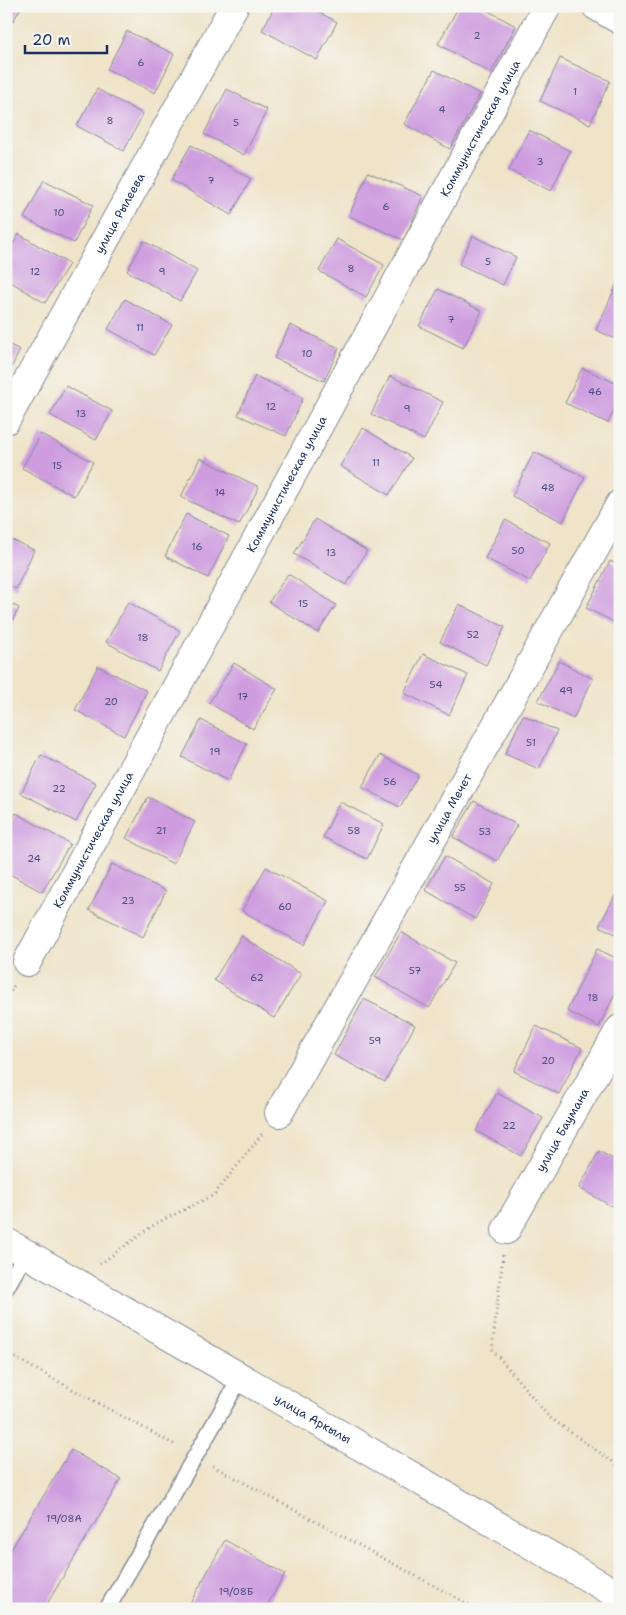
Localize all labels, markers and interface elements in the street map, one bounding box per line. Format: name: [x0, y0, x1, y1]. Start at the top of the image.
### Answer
scale bar: [25, 22, 108, 54]
house number: 2: [474, 29, 481, 42]
text: 20 m: [32, 30, 71, 50]
house number: 6: [138, 56, 145, 69]
street label: Коммунистическая улица: [437, 57, 524, 200]
house number: 1: [573, 85, 577, 98]
house number: 4: [439, 103, 446, 116]
house number: 8: [107, 114, 114, 127]
house number: 5: [233, 116, 239, 129]
house number: 3: [537, 155, 544, 168]
street label: улица Рылеева: [91, 170, 149, 256]
house number: 7: [208, 174, 215, 187]
house number: 6: [383, 200, 390, 213]
house number: 10: [54, 206, 64, 219]
house number: 5: [485, 255, 491, 268]
house number: 8: [348, 262, 355, 275]
house number: 12: [30, 265, 40, 278]
house number: 9: [159, 265, 166, 278]
house number: 7: [448, 313, 455, 326]
house number: 11: [136, 321, 144, 334]
house number: 10: [302, 347, 312, 360]
house number: 46: [588, 385, 602, 398]
house number: 12: [266, 400, 276, 413]
house number: 9: [404, 402, 411, 415]
house number: 13: [76, 407, 86, 420]
street label: Коммунистическая улица: [243, 412, 331, 555]
house number: 11: [372, 456, 380, 469]
house number: 15: [52, 459, 62, 472]
house number: 48: [541, 481, 555, 494]
house number: 14: [215, 486, 225, 499]
house number: 16: [192, 540, 202, 553]
house number: 50: [511, 544, 525, 557]
house number: 13: [326, 546, 336, 559]
house number: 15: [298, 597, 308, 610]
house number: 52: [467, 628, 479, 641]
house number: 18: [137, 631, 149, 644]
house number: 54: [430, 678, 442, 691]
house number: 49: [559, 684, 573, 697]
house number: 17: [238, 690, 248, 703]
house number: 20: [104, 695, 118, 708]
house number: 51: [526, 736, 536, 749]
house number: 19: [210, 745, 220, 758]
street label: Коммунистическая улица: [50, 768, 137, 911]
street label: улица Мечет: [424, 770, 476, 846]
house number: 56: [384, 775, 396, 788]
house number: 22: [52, 782, 66, 795]
house number: 21: [156, 824, 166, 837]
house number: 58: [348, 824, 360, 837]
house number: 53: [479, 825, 491, 838]
house number: 24: [27, 852, 41, 865]
house number: 55: [454, 881, 466, 894]
house number: 23: [121, 894, 135, 907]
house number: 60: [278, 900, 292, 913]
house number: 57: [409, 964, 421, 977]
house number: 62: [250, 971, 264, 984]
house number: 18: [587, 991, 599, 1004]
house number: 59: [369, 1034, 381, 1047]
house number: 20: [541, 1054, 555, 1067]
street label: улица Баумана: [533, 1085, 593, 1175]
house number: 22: [502, 1119, 516, 1132]
street label: улица Аркылы: [271, 1390, 354, 1447]
house number: 19/08А: [46, 1512, 82, 1525]
house number: 19/08Б: [219, 1585, 253, 1598]

